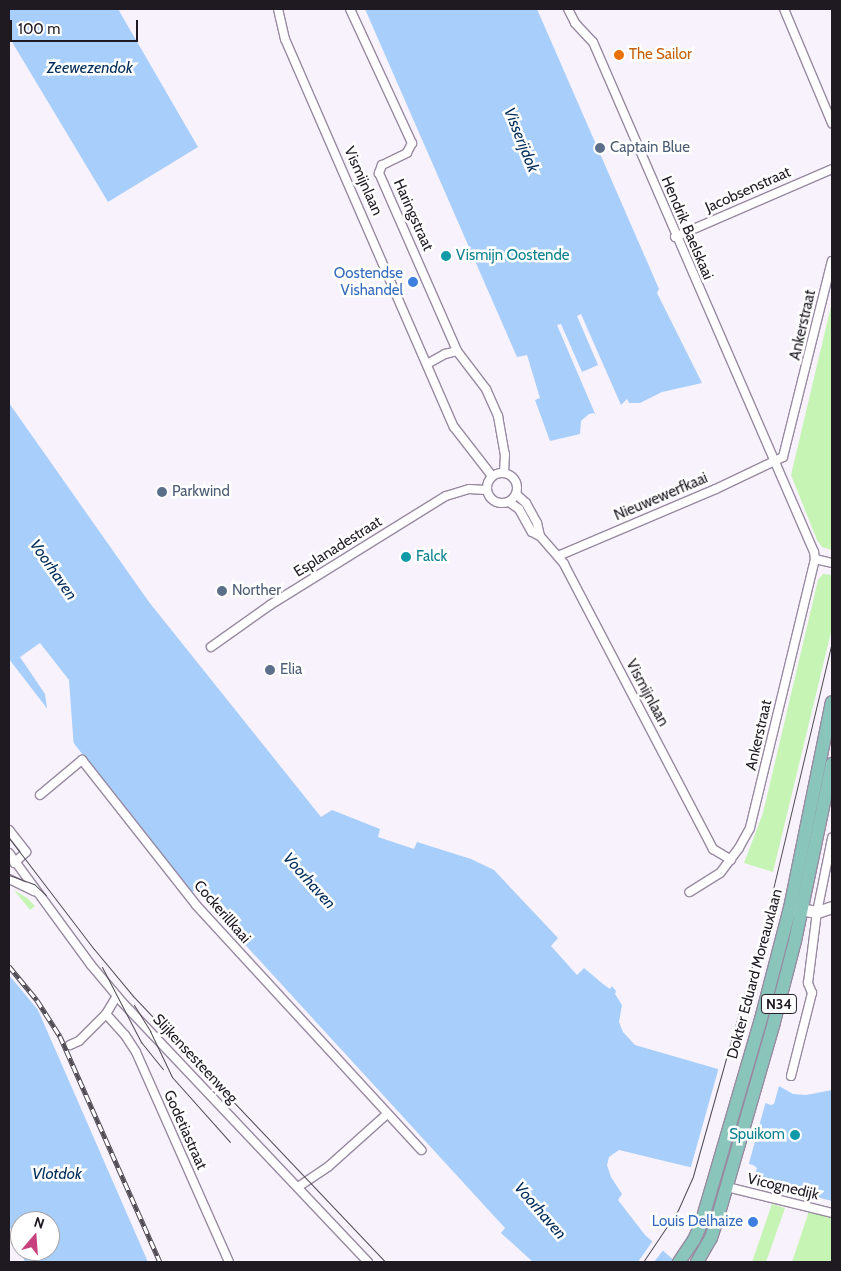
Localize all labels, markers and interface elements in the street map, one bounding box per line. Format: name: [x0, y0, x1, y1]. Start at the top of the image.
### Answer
scale bar: [12, 10, 140, 42]
text: 100 m: [18, 20, 60, 38]
place label: The Sailor: [629, 46, 692, 64]
marker: The Sailor: [613, 49, 625, 61]
water label: Zeewezendok: [47, 58, 133, 78]
water label: Visserijdok: [499, 105, 543, 175]
place label: Captain Blue: [610, 139, 690, 157]
marker: Captain Blue: [594, 142, 606, 154]
street label: Vismijnlaan: [340, 144, 386, 218]
street label: Jacobsenstraat: [702, 163, 794, 217]
street label: Hendrik Baelskaai: [657, 174, 717, 282]
street label: Haringstraat: [389, 176, 437, 254]
place label: Vismijn Oostende: [456, 247, 569, 265]
marker: Vismijn Oostende: [440, 250, 452, 262]
place label: Oostendse Vishandel: [334, 264, 403, 299]
marker: Oostendse Vishandel: [407, 276, 419, 288]
street label: Ankerstraat: [786, 288, 820, 362]
street label: Nieuwewerfkaai: [611, 469, 711, 525]
place label: Parkwind: [172, 483, 230, 501]
marker: Parkwind: [156, 486, 168, 498]
street label: Esplanadestraat: [291, 513, 385, 581]
water label: Voorhaven: [25, 536, 81, 604]
place label: Falck: [416, 548, 447, 566]
marker: Falck: [400, 551, 412, 563]
place label: Norther: [232, 582, 281, 600]
marker: Norther: [216, 585, 228, 597]
street label: Vismijnlaan: [622, 656, 672, 730]
place label: Elia: [280, 661, 302, 679]
marker: Elia: [264, 664, 276, 676]
street label: Ankerstraat: [742, 698, 776, 772]
water label: Voorhaven: [279, 849, 339, 913]
street label: Cockerillkaai: [190, 877, 254, 947]
street label: Dokter Eduard Moreauxlaan: [724, 887, 786, 1061]
road number: N34: [760, 992, 798, 1016]
street label: Slijkensesteenweg: [149, 1011, 241, 1107]
street label: Godetiastraat: [160, 1088, 210, 1172]
place label: Spuikom: [729, 1126, 785, 1144]
marker: Spuikom: [789, 1129, 801, 1141]
water label: Vlotdok: [32, 1164, 82, 1184]
street label: Vicognedijk: [745, 1170, 821, 1204]
water label: Voorhaven: [510, 1179, 570, 1243]
north arrow: [10, 1211, 60, 1261]
text: N: [32, 1213, 47, 1233]
place label: Louis Delhaize: [652, 1213, 743, 1231]
marker: Louis Delhaize: [747, 1216, 759, 1228]

